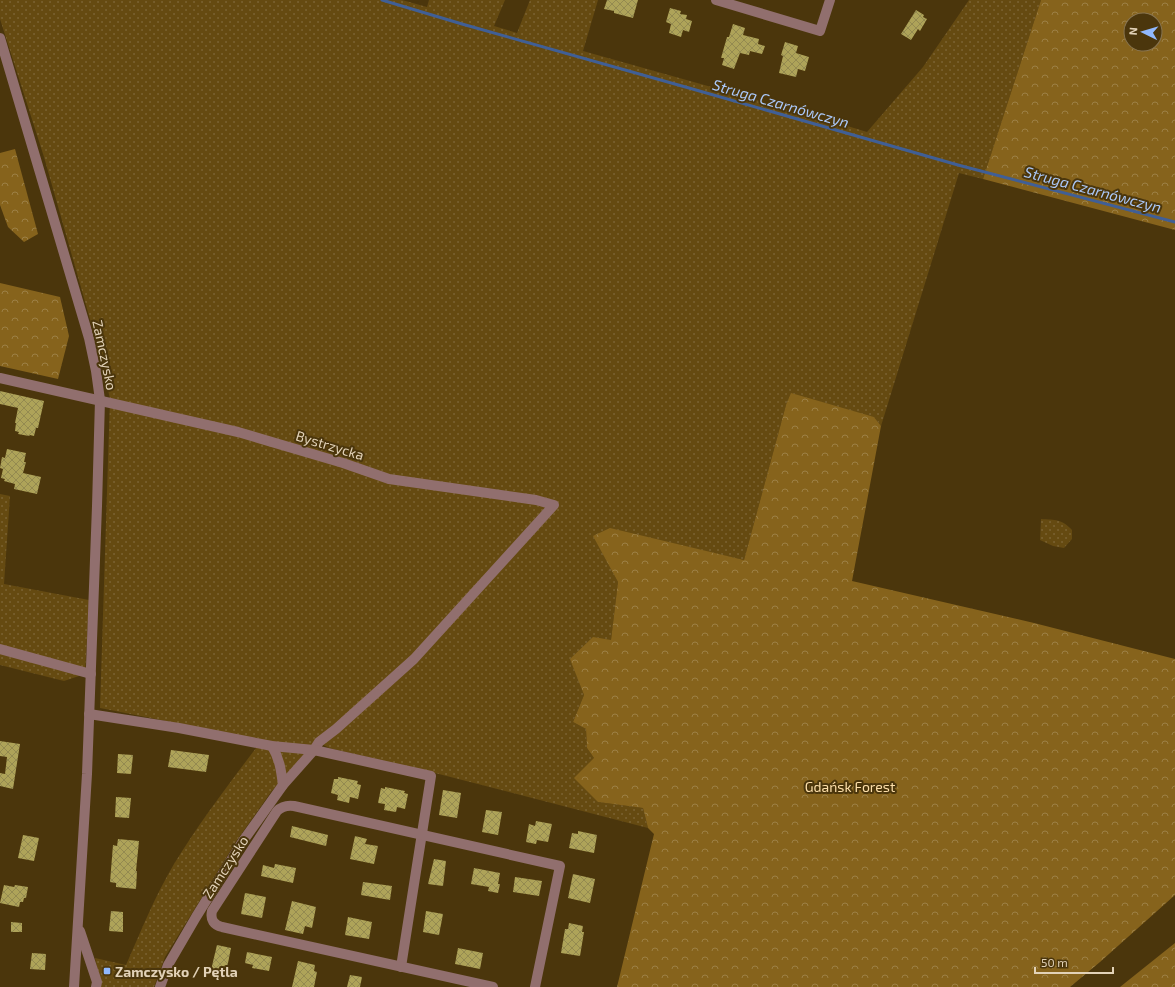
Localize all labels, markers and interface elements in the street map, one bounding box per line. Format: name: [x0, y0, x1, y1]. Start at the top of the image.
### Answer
north arrow: [1123, 12, 1163, 52]
text: N: [1126, 27, 1139, 36]
water label: Struga Czarnówczyn: [710, 75, 851, 132]
water label: Struga Czarnówczyn: [1022, 162, 1163, 217]
street label: Zamczysko: [89, 318, 121, 392]
street label: Bystrzycka: [294, 427, 366, 463]
park label: Gdańsk Forest: [805, 778, 895, 795]
street label: Zamczysko: [198, 832, 252, 902]
scale bar: [1035, 949, 1113, 975]
text: 50 m: [1041, 955, 1068, 969]
place label: Zamczysko / Pętla: [115, 963, 238, 980]
marker: Zamczysko / Pętla: [102, 966, 112, 976]

